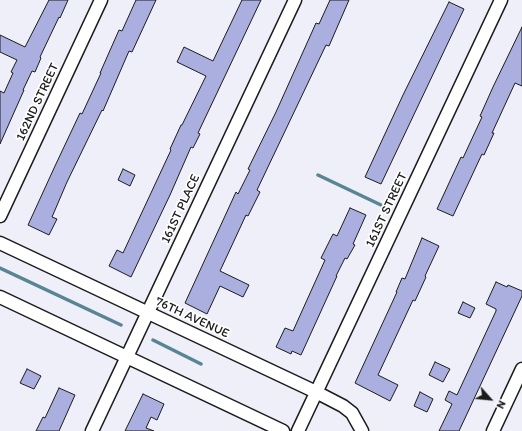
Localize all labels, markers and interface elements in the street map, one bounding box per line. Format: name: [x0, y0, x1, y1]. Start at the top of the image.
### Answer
street label: 162ND STREET: [13, 61, 63, 143]
street label: 161ST STREET: [363, 170, 411, 250]
street label: 161ST PLACE: [158, 172, 204, 246]
street label: 76TH AVENUE: [152, 294, 232, 342]
north arrow: [470, 379, 510, 419]
text: N: [494, 398, 509, 411]

